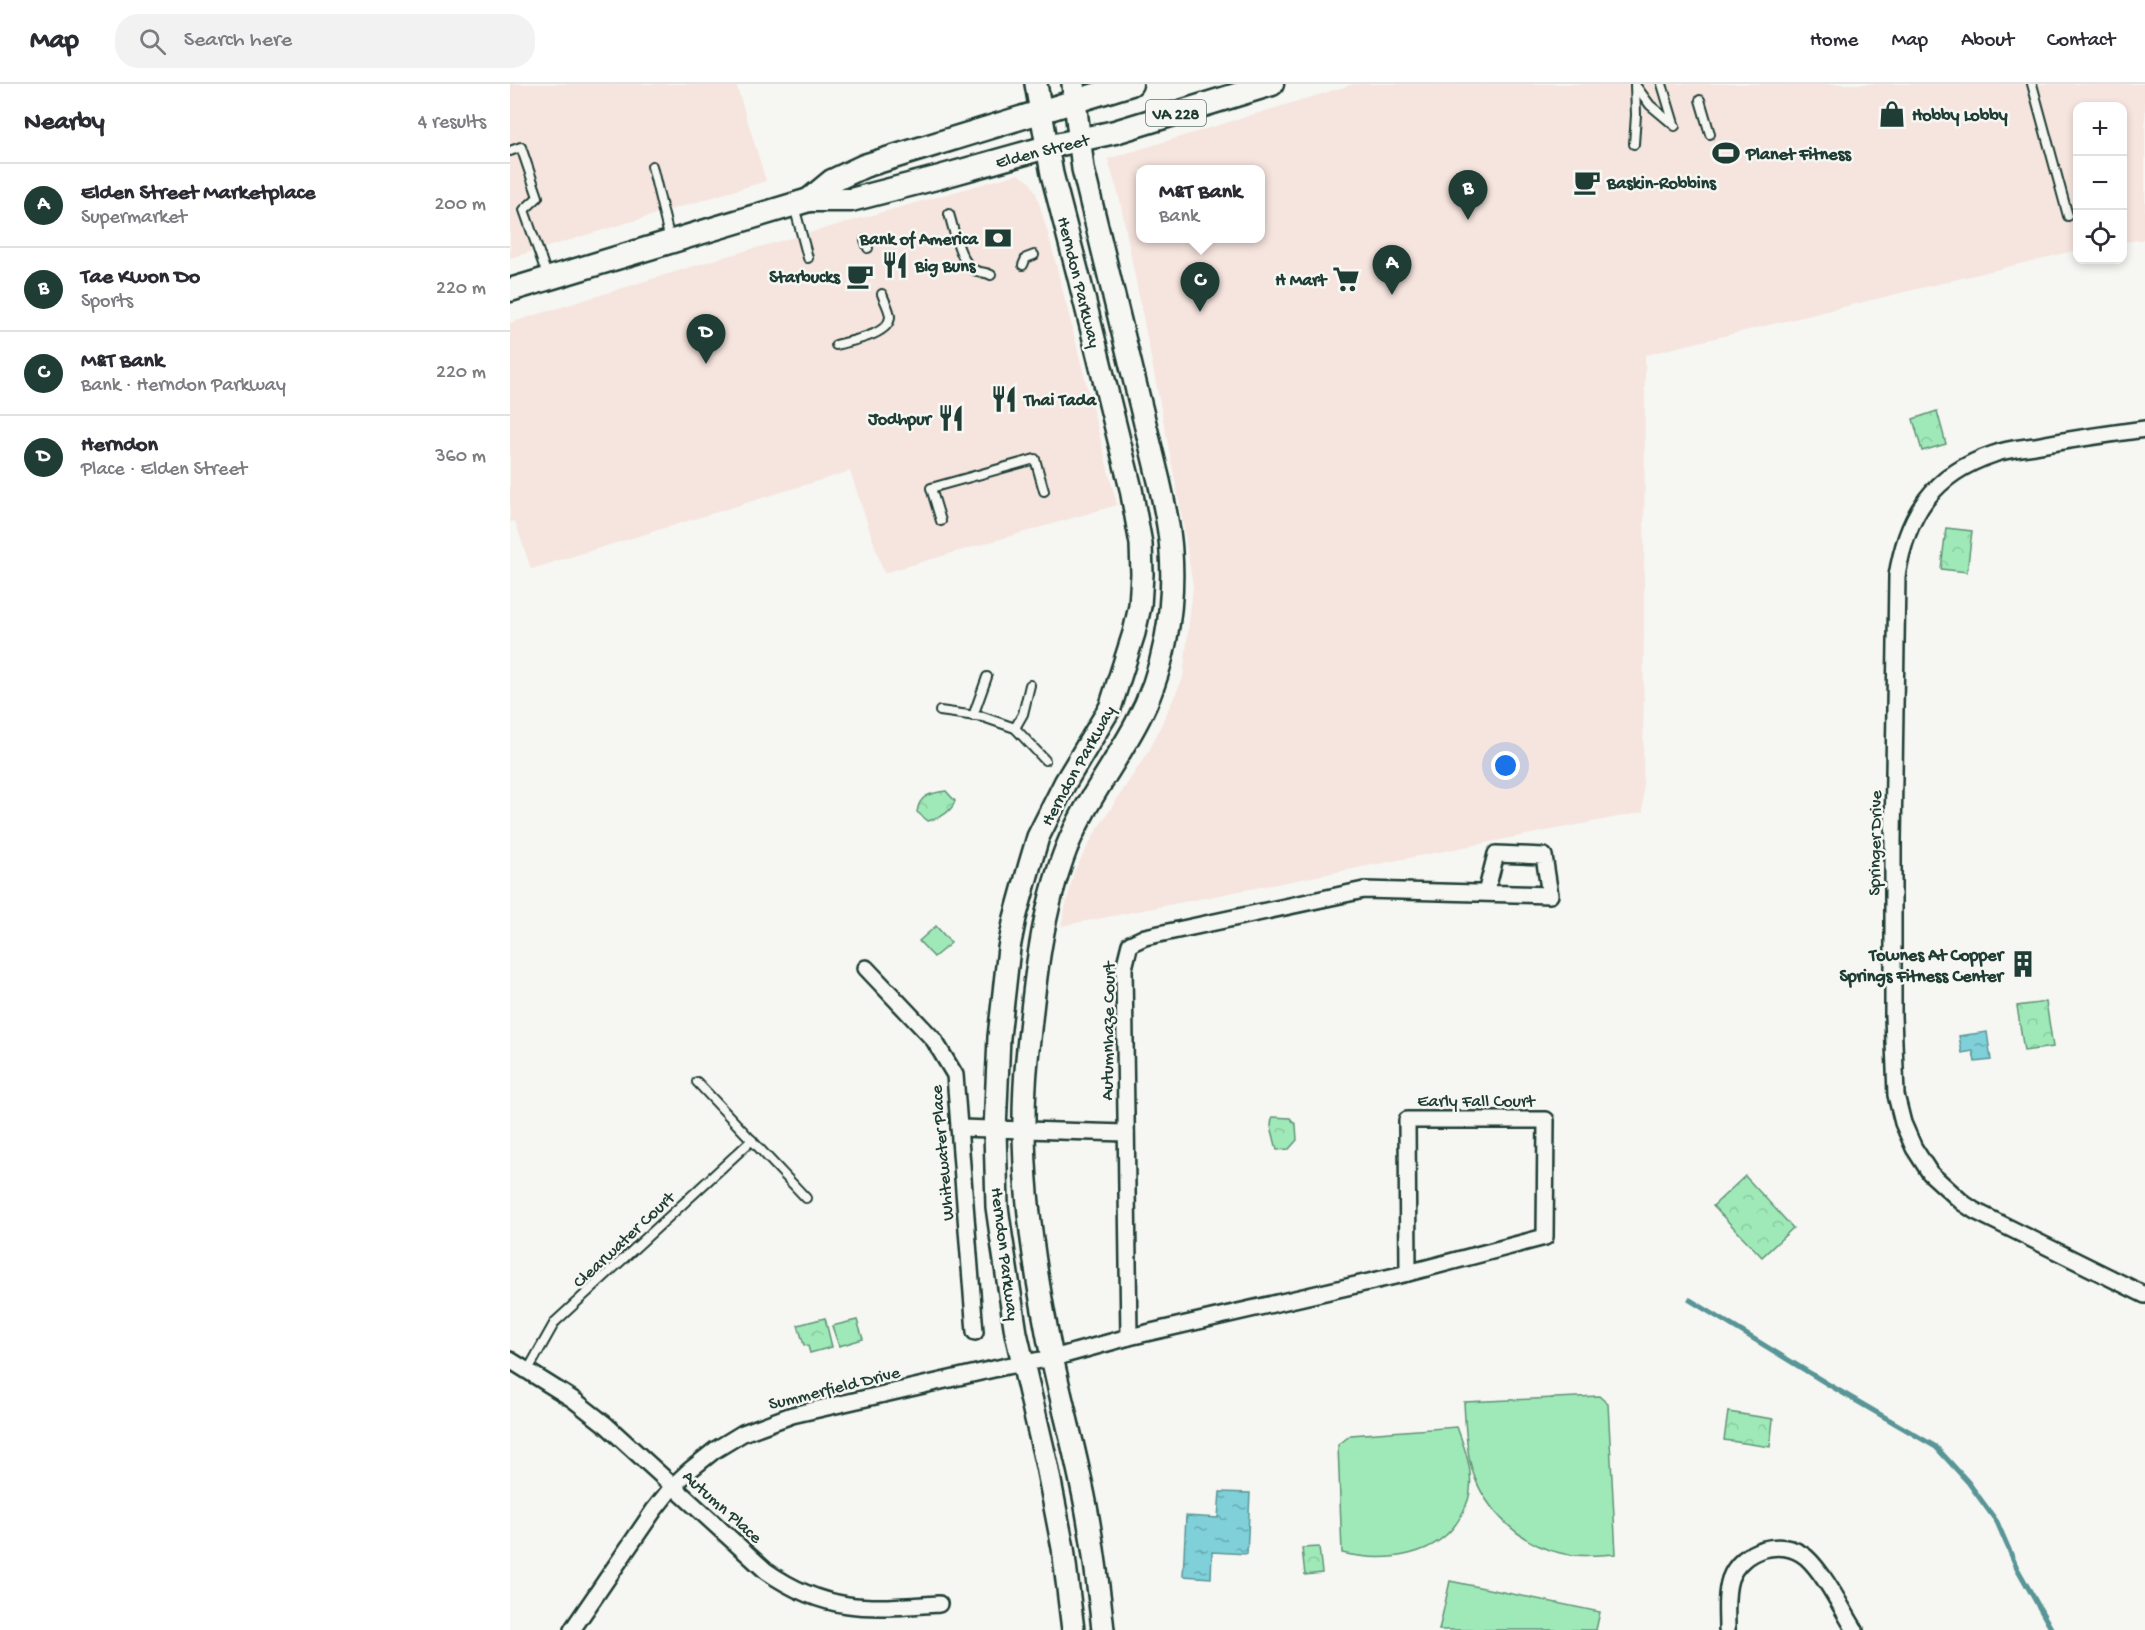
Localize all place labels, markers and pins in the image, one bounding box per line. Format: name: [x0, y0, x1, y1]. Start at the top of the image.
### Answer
shop icon: Hobby Lobby: [1877, 99, 1907, 129]
place label: Hobby Lobby: [1912, 106, 2008, 127]
sports icon: Planet Fitness: [1711, 138, 1741, 168]
place label: Planet Fitness: [1745, 145, 1852, 166]
cafe icon: Baskin-Robbins: [1572, 167, 1602, 197]
pin: B: [1448, 170, 1488, 220]
place label: Baskin-Robbins: [1606, 174, 1717, 195]
bank icon: Bank of America: [983, 223, 1013, 253]
place label: Bank of America: [859, 230, 979, 251]
pin: A: [1372, 246, 1412, 295]
restaurant icon: Big Buns: [880, 250, 910, 280]
place label: Big Buns: [914, 257, 977, 278]
cafe icon: Starbucks: [845, 261, 875, 291]
pin: C: [1180, 262, 1220, 312]
supermarket icon: H Mart: [1331, 264, 1361, 294]
place label: Starbucks: [769, 268, 841, 289]
place label: H Mart: [1275, 271, 1328, 292]
pin: D: [686, 314, 726, 364]
restaurant icon: Thai Tada: [989, 384, 1019, 414]
place label: Thai Tada: [1022, 391, 1097, 412]
restaurant icon: Jodhpur: [936, 403, 966, 433]
place label: Jodhpur: [867, 410, 934, 431]
place label: Townes At Copper Springs Fitness Center: [1839, 946, 2006, 988]
building icon: Townes At Copper Springs Fitness Center: [2008, 949, 2038, 979]

